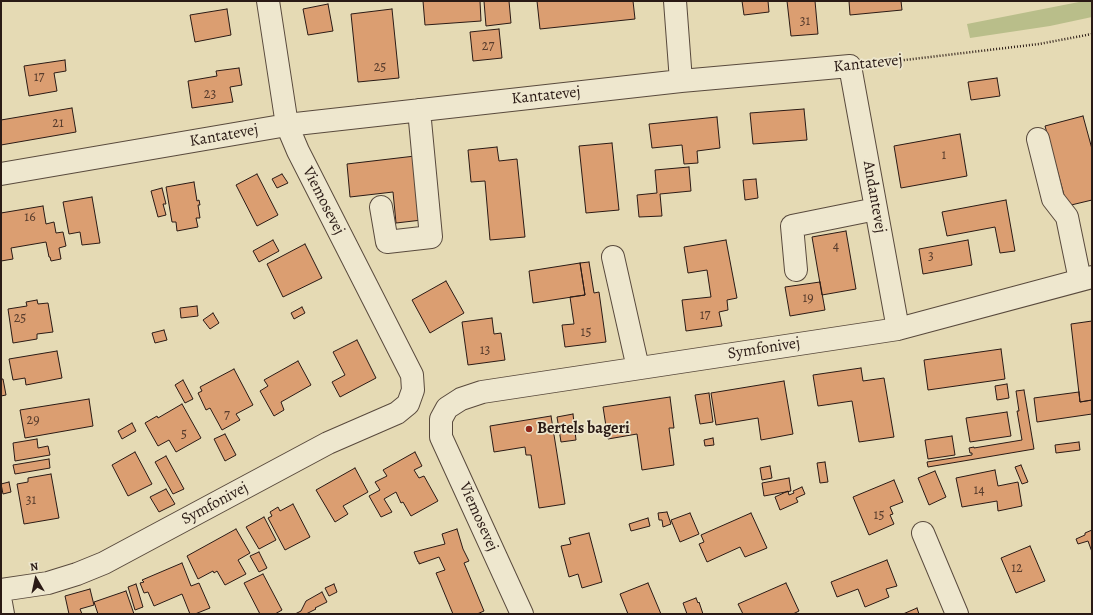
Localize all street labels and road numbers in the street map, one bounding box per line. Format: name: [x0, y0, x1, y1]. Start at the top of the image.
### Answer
street label: Kantatevej: [833, 51, 903, 77]
street label: Kantatevej: [511, 83, 581, 109]
street label: Kantatevej: [188, 121, 260, 151]
street label: Andantevej: [858, 159, 890, 235]
street label: Viemosevej: [298, 164, 348, 238]
street label: Symfonivej: [727, 334, 801, 364]
street label: Symfonivej: [178, 478, 252, 530]
street label: Viemosevej: [454, 479, 502, 555]

